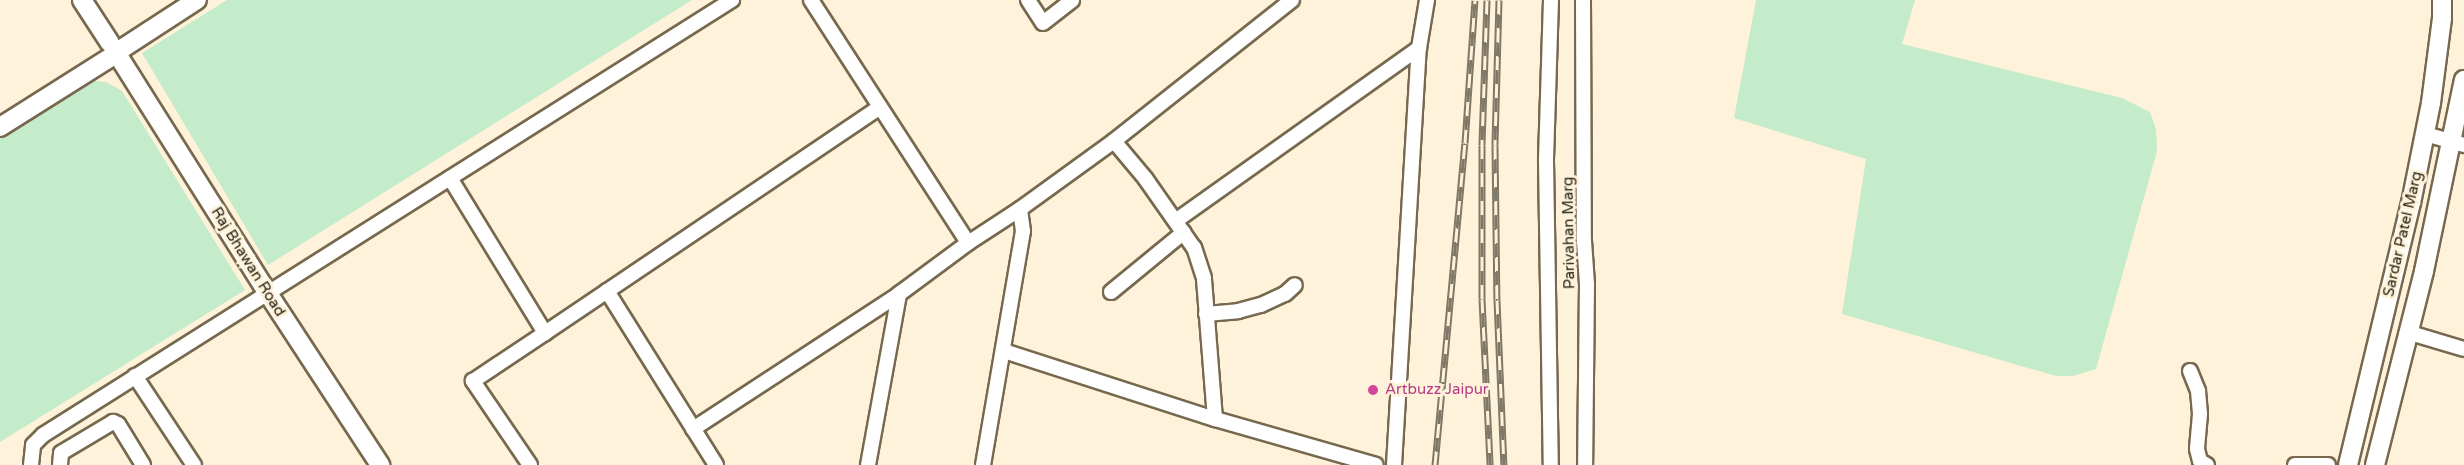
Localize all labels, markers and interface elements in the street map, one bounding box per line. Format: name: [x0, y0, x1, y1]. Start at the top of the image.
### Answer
street label: Sardar Patel Marg: [2380, 169, 2426, 299]
street label: Parivahan Marg: [1559, 177, 1579, 289]
street label: Raj Bhawan Road: [207, 204, 289, 320]
place label: Artbuzz Jaipur: [1385, 381, 1489, 399]
marker: Artbuzz Jaipur: [1366, 383, 1380, 397]

